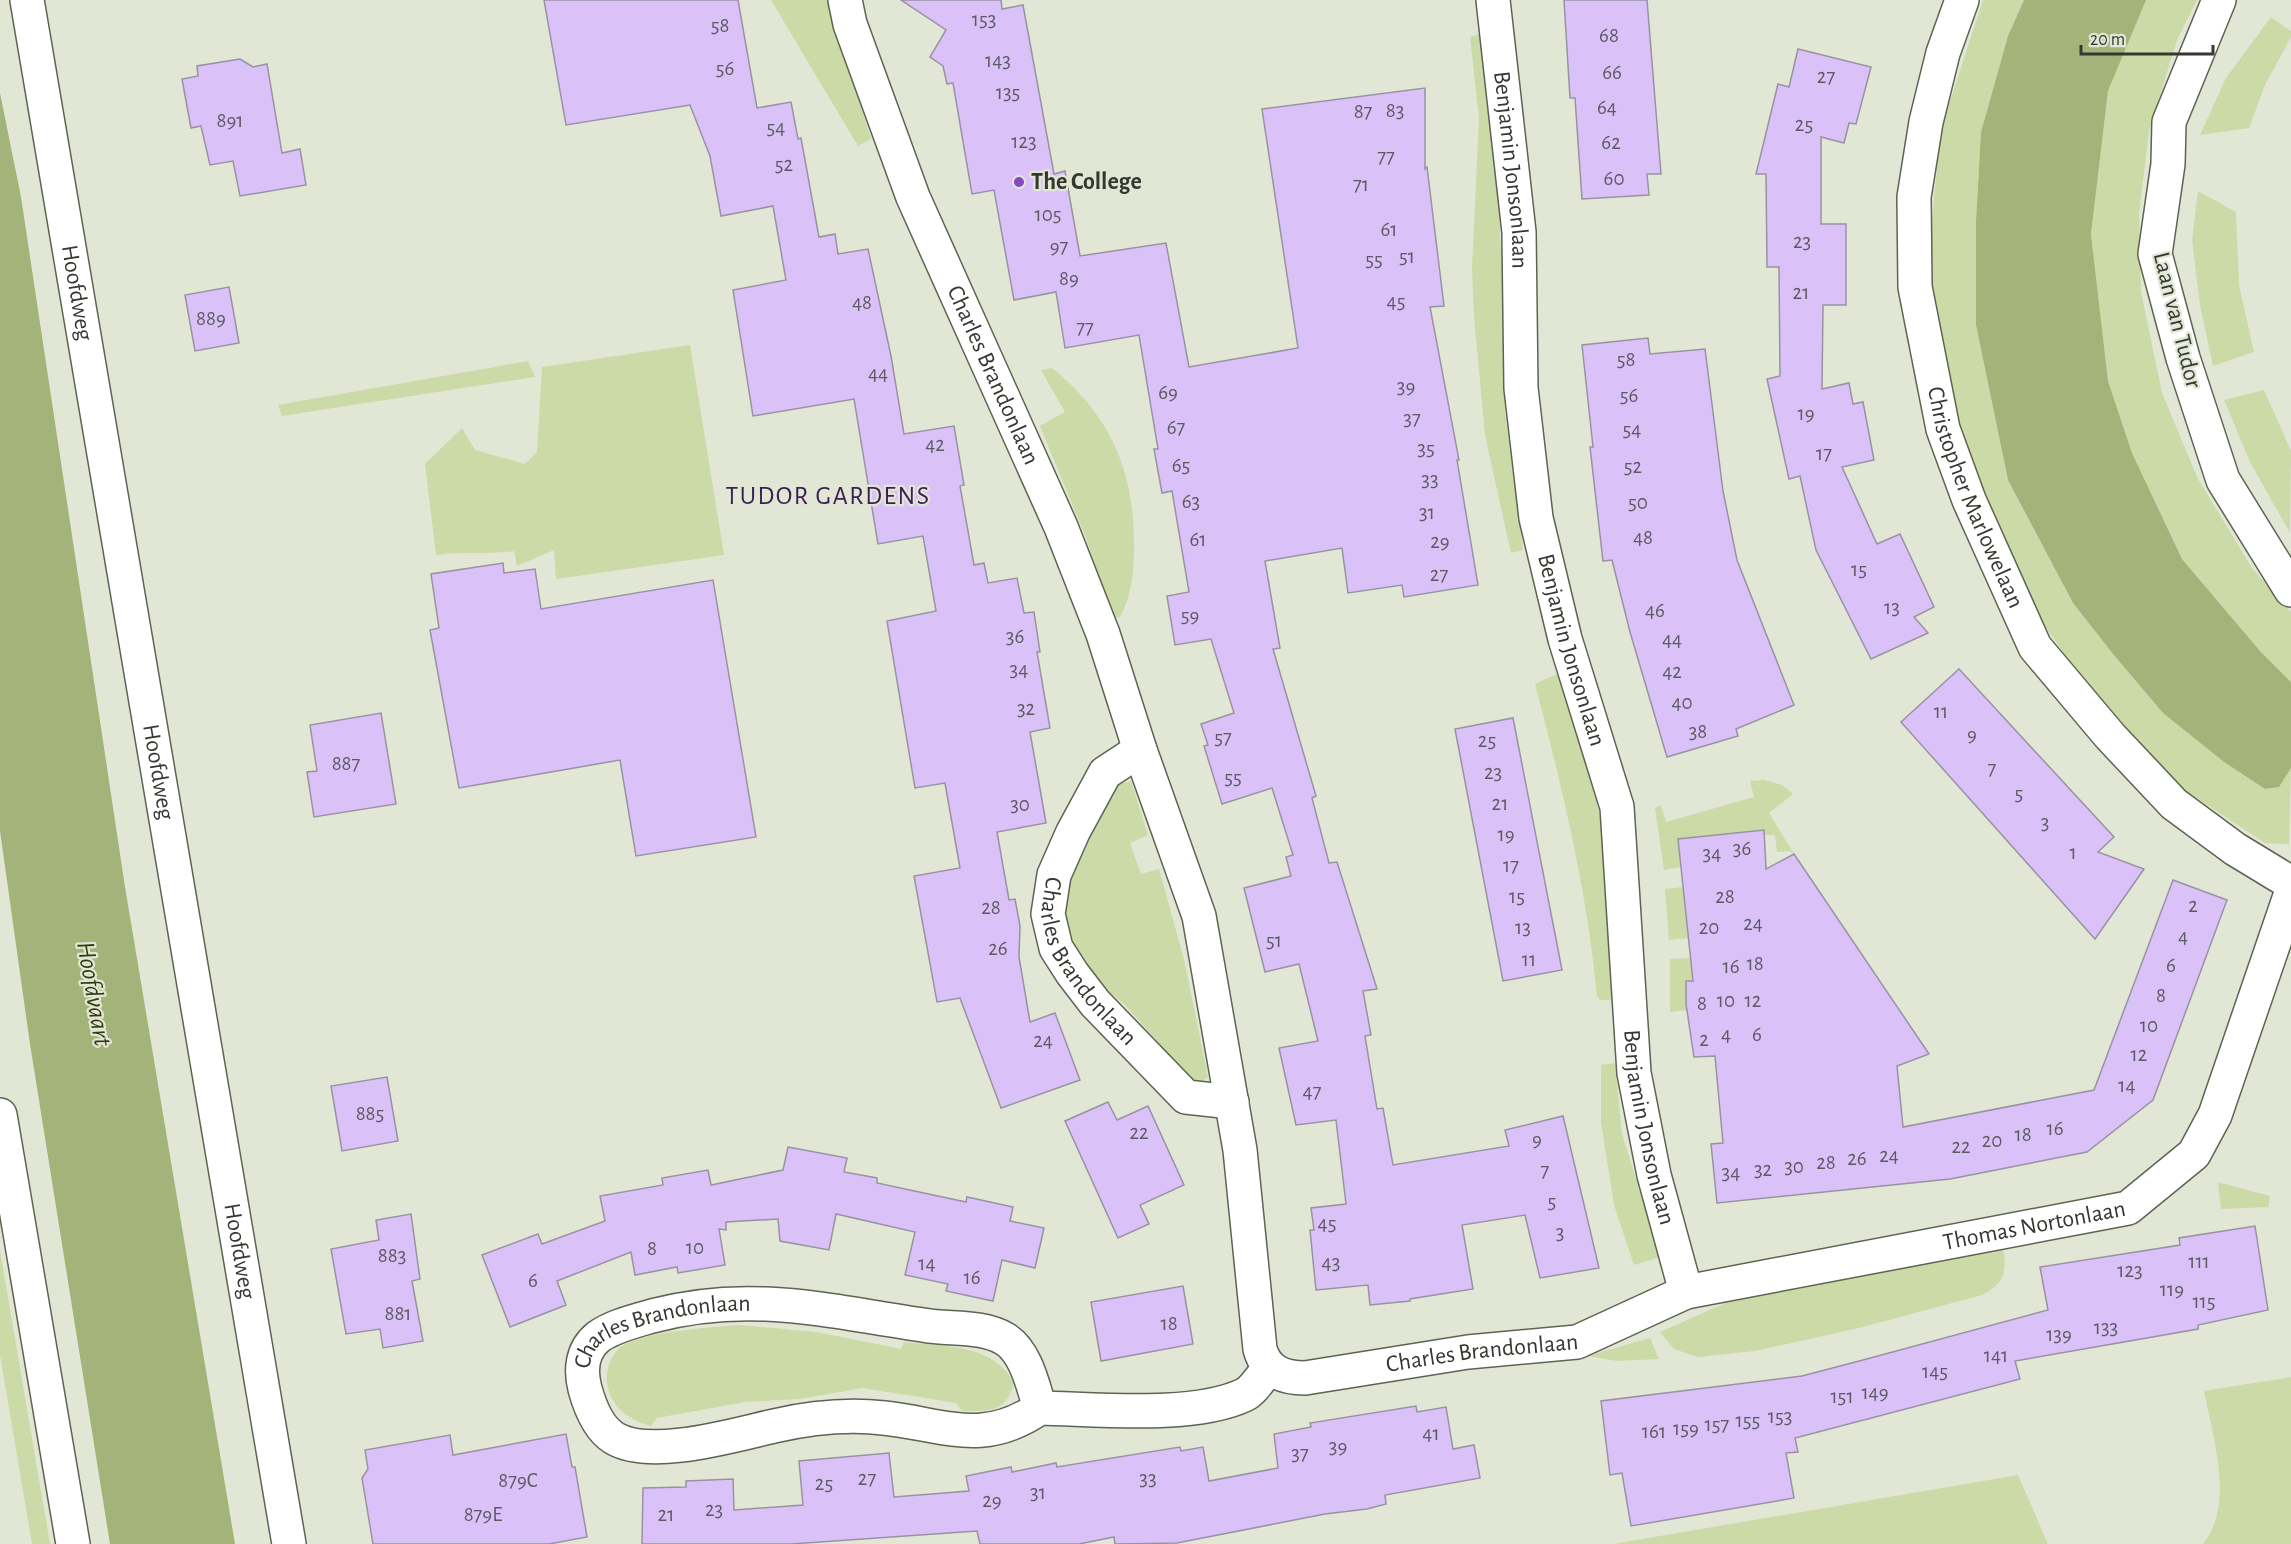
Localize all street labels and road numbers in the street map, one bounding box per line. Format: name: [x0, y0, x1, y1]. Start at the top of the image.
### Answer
street label: Benjamin Jonsonlaan: [1489, 70, 1531, 269]
street label: Hoofdweg: [57, 243, 97, 343]
street label: Laan van Tudor: [2149, 250, 2206, 391]
street label: Charles Brandonlaan: [942, 282, 1044, 468]
street label: Christopher Marlowelaan: [1923, 385, 2028, 612]
street label: Benjamin Jonsonlaan: [1533, 551, 1609, 749]
street label: Hoofdweg: [138, 722, 178, 822]
street label: Charles Brandonlaan: [1036, 875, 1141, 1050]
street label: Benjamin Jonsonlaan: [1619, 1029, 1679, 1228]
street label: Thomas Nortonlaan: [1941, 1197, 2128, 1255]
street label: Hoofdweg: [219, 1201, 259, 1301]
street label: Charles Brandonlaan: [570, 1292, 751, 1370]
street label: Charles Brandonlaan: [1384, 1330, 1579, 1377]

